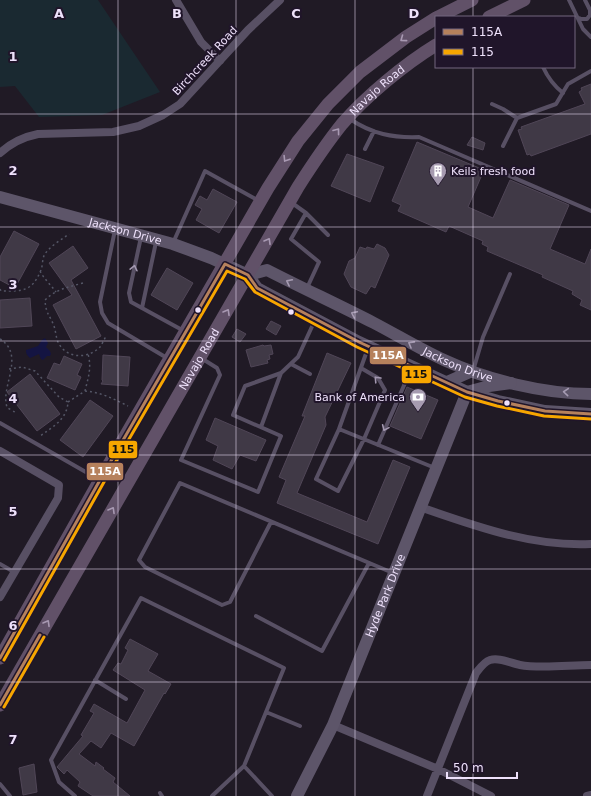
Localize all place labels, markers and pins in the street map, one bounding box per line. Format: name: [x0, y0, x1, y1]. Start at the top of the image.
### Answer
building icon: Keils fresh food: [428, 161, 448, 186]
place label: Keils fresh food: [451, 165, 535, 178]
unlabelled marker: [193, 305, 203, 315]
unlabelled marker: [286, 307, 296, 317]
bank icon: Bank of America: [408, 387, 428, 412]
place label: Bank of America: [314, 391, 405, 404]
unlabelled marker: [502, 398, 512, 408]

